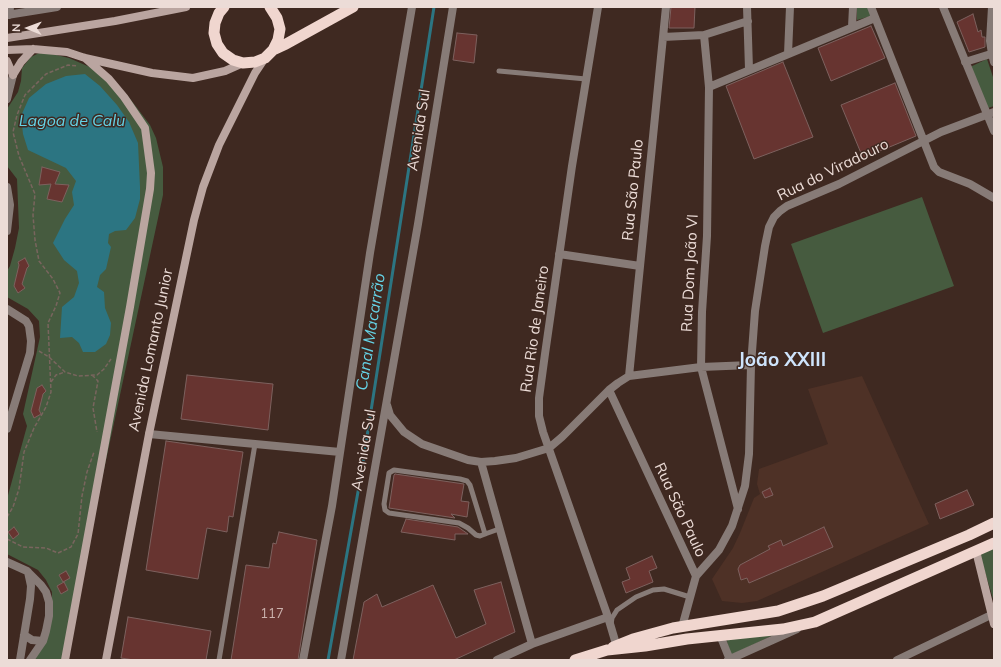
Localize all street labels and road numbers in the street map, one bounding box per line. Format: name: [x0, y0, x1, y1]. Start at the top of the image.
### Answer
street label: Avenida Sul: [404, 88, 434, 172]
street label: Rua do Viradouro: [774, 135, 892, 205]
street label: Rua São Paulo: [619, 138, 647, 242]
street label: Rua Dom João VI: [678, 214, 702, 332]
street label: Rua Rio de Janeiro: [517, 264, 553, 394]
street label: Avenida Lomanto Junior: [125, 267, 177, 433]
street label: Avenida Sul: [348, 408, 380, 492]
street label: Rua São Paulo: [650, 460, 710, 560]

